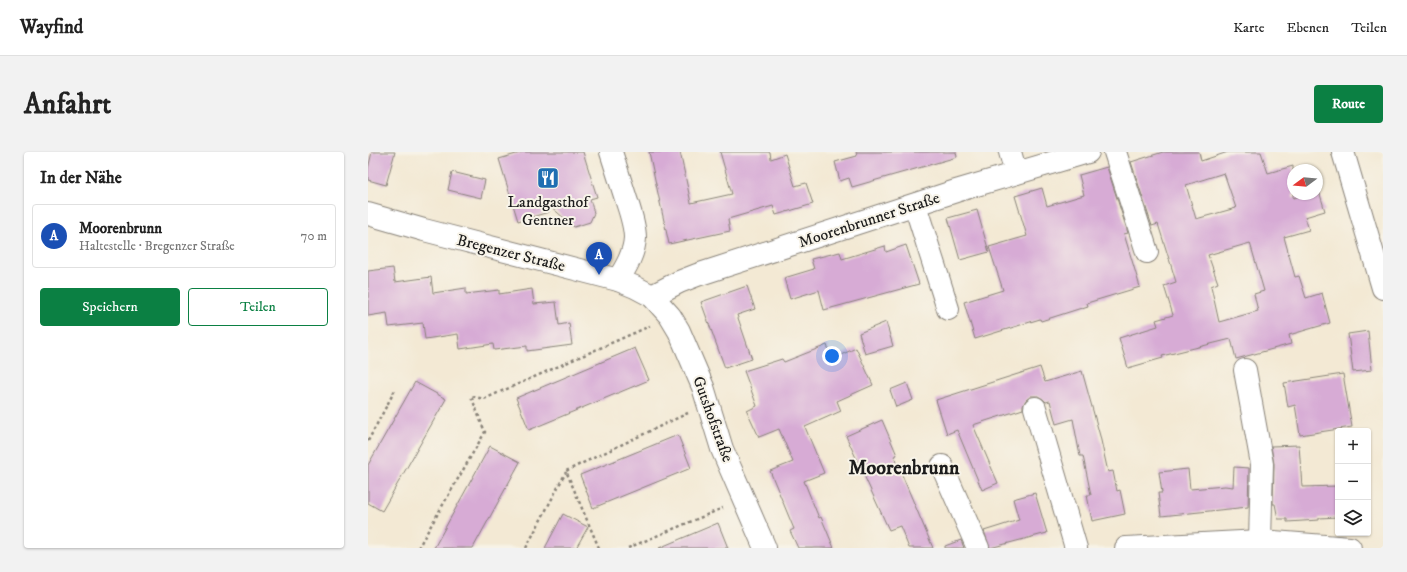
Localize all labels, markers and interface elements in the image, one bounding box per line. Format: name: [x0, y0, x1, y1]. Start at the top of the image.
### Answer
text: Wayfind: [20, 16, 83, 39]
text: Karte: [1233, 19, 1264, 37]
text: Ebenen: [1286, 19, 1329, 37]
text: Teilen: [1351, 19, 1387, 37]
button: Route: [1314, 85, 1383, 123]
text: Anfahrt: [24, 87, 111, 122]
north arrow: [1287, 164, 1323, 200]
restaurant icon: Landgasthof Gentner: [535, 165, 561, 191]
text: In der Nähe: [40, 167, 122, 189]
street label: Moorenbrunner Straße: [796, 188, 942, 252]
place label: Landgasthof Gentner: [508, 192, 591, 230]
text: Moorenbrunn: [79, 219, 162, 238]
text: A: [50, 228, 58, 244]
text: 70 m: [301, 228, 327, 244]
street label: Bregenzer Straße: [455, 230, 568, 276]
text: Haltestelle · Bregenzer Straße: [79, 238, 235, 254]
pin: A: [586, 242, 612, 275]
button: Speichern: [40, 288, 180, 326]
button: Teilen: [188, 288, 328, 326]
your location: [822, 346, 842, 366]
street label: Gutshofstraße: [688, 373, 738, 465]
map controls: [1335, 428, 1371, 536]
button: +: [1335, 428, 1371, 464]
district label: Moorenbrunn: [849, 456, 960, 481]
button: −: [1335, 464, 1371, 500]
button: layers: [1335, 500, 1371, 536]

